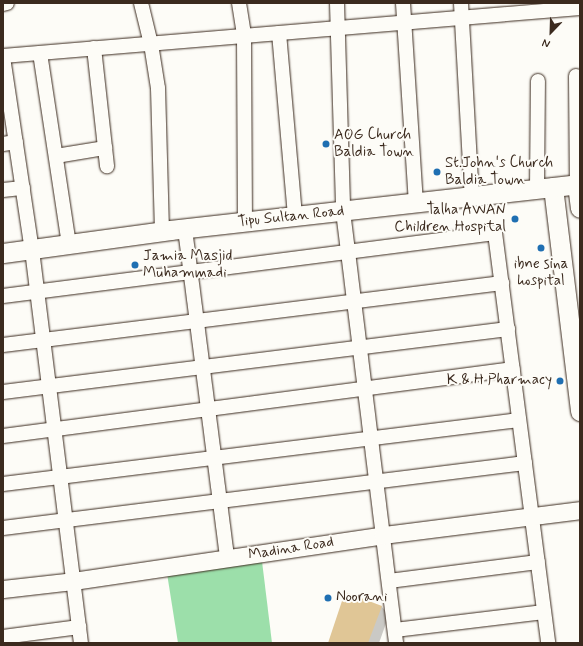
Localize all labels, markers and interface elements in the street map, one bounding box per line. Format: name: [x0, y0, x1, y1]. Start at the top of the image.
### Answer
north arrow: [531, 12, 571, 52]
text: N: [540, 35, 552, 51]
place label: AOG Church Baldia Town: [334, 126, 415, 161]
marker: AOG Church Baldia Town: [321, 139, 331, 149]
place label: St.John's Church Baldia Town: [445, 154, 557, 189]
marker: St.John's Church Baldia Town: [432, 167, 442, 177]
place label: Talha AWAN Children Hospital: [392, 201, 506, 236]
street label: Tipu Sultan Road: [240, 203, 342, 231]
marker: Talha AWAN Children Hospital: [509, 213, 521, 225]
marker: ibne sina hospital: [535, 242, 547, 254]
place label: Jamia Masjid Muhammadi: [143, 247, 232, 282]
place label: ibne sina hospital: [513, 255, 569, 290]
marker: Jamia Masjid Muhammadi: [130, 260, 140, 270]
place label: K & H Pharmacy: [447, 372, 552, 390]
marker: K & H Pharmacy: [555, 376, 565, 386]
street label: Madina Road: [247, 533, 335, 565]
place label: Noorani: [336, 589, 387, 607]
marker: Noorani: [323, 593, 333, 603]

